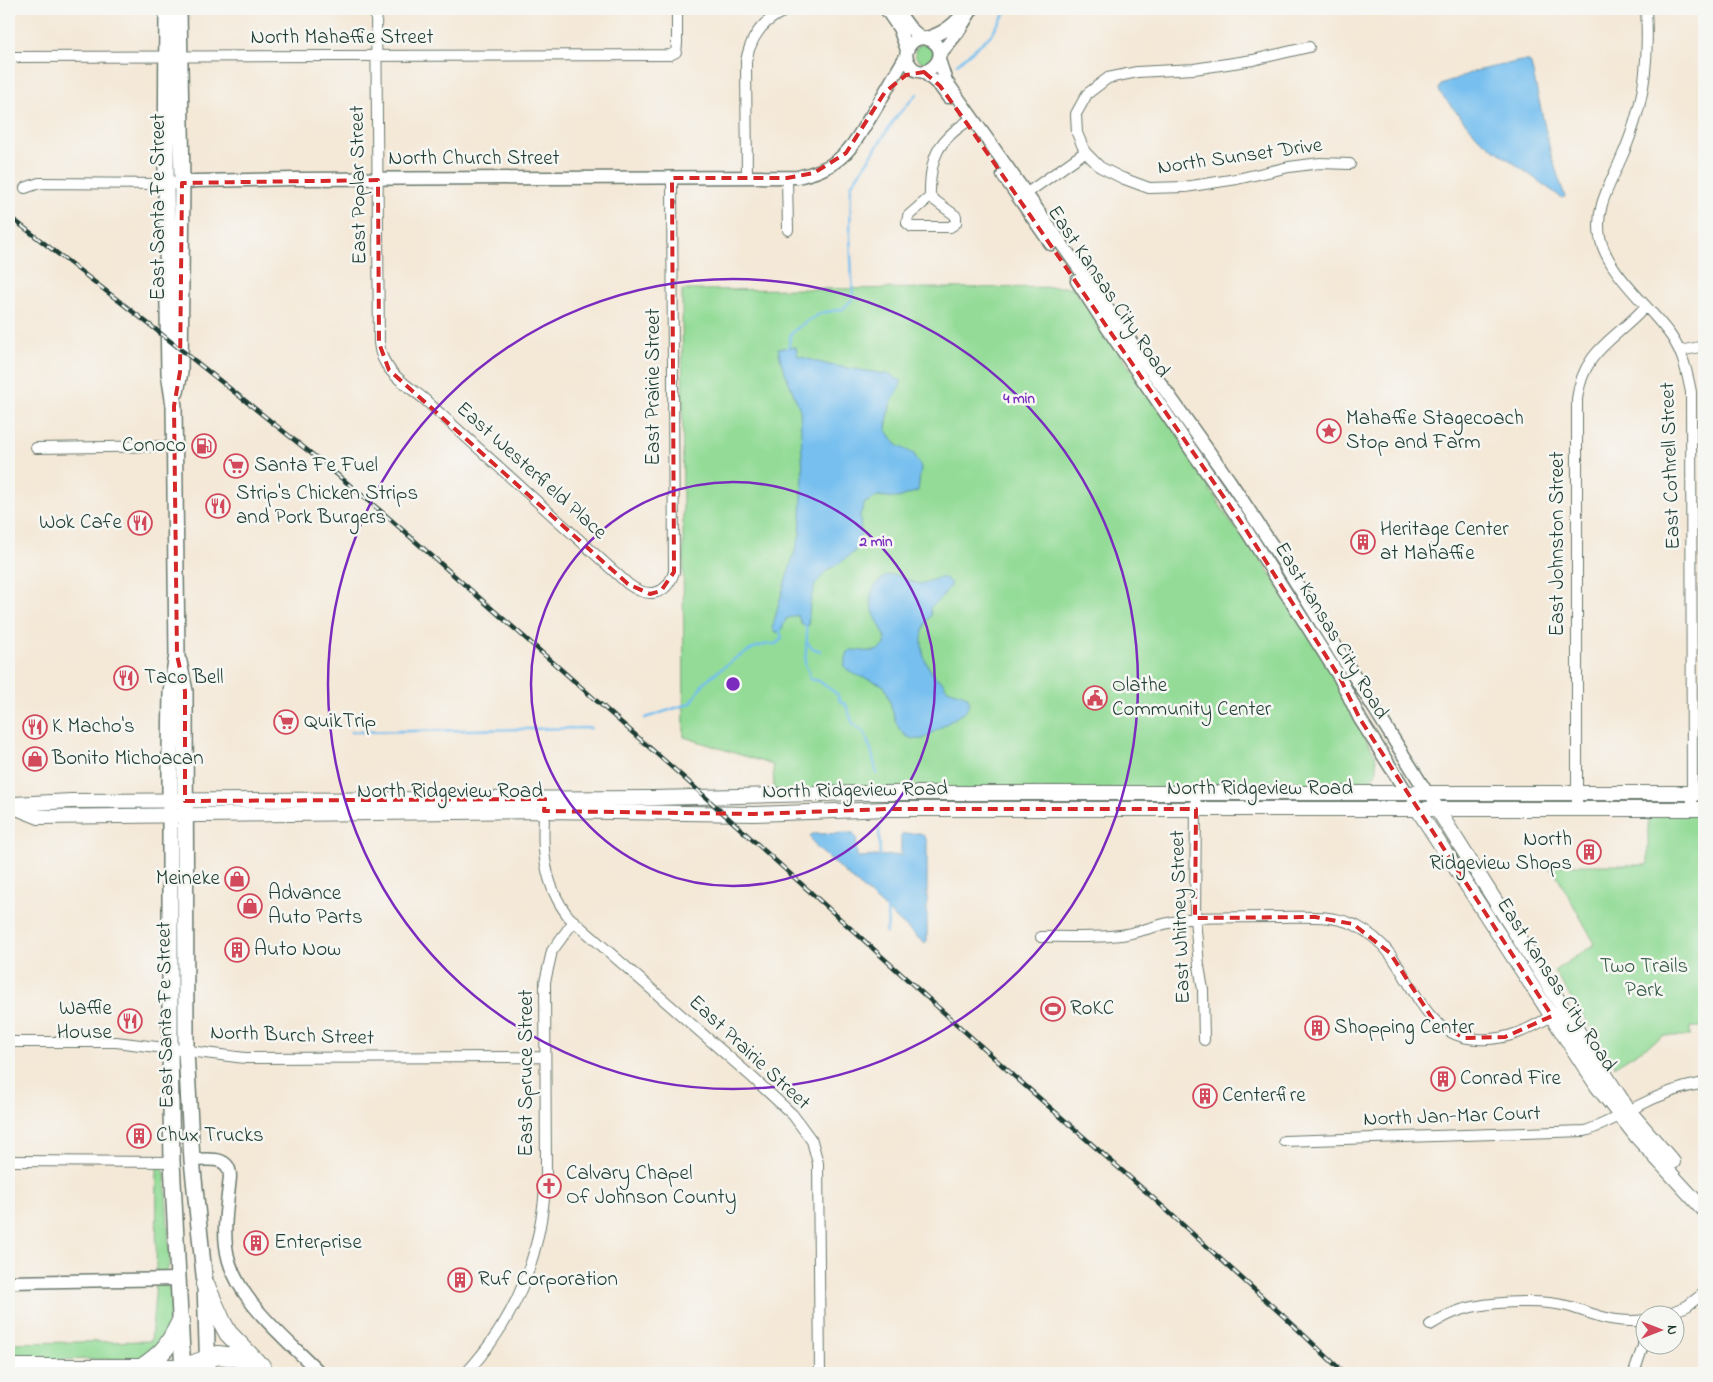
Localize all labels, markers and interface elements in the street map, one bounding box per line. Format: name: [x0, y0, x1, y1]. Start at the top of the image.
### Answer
street label: North Mahaffie Street: [251, 23, 434, 53]
street label: East Poplar Street: [343, 105, 375, 265]
street label: East Santa Fe Street: [144, 113, 174, 301]
street label: North Sunset Drive: [1156, 131, 1325, 183]
street label: North Church Street: [388, 144, 560, 174]
street label: East Kansas City Road: [1037, 200, 1177, 385]
street label: East Prairie Street: [639, 308, 669, 466]
street label: East Cothrell Street: [1653, 382, 1689, 550]
text: 4 min: [1002, 388, 1035, 410]
street label: East Westerfield Place: [449, 395, 614, 548]
place label: Mahaffie Stagecoach Stop and Farm: [1346, 404, 1524, 458]
place icon: Mahaffie Stagecoach Stop and Farm: [1316, 418, 1342, 444]
place label: Conoco: [122, 431, 186, 461]
fuel station icon: Conoco: [191, 433, 217, 459]
place label: Santa Fe Fuel: [254, 451, 378, 481]
street label: East Johnston Street: [1543, 451, 1573, 637]
supermarket icon: Santa Fe Fuel: [223, 453, 249, 479]
place label: Strip's Chicken Strips and Pork Burgers: [236, 479, 418, 535]
restaurant icon: Strip's Chicken Strips and Pork Burgers: [205, 493, 231, 519]
place label: Wok Cafe: [39, 508, 123, 538]
restaurant icon: Wok Cafe: [127, 510, 153, 536]
place label: Heritage Center at Mahaffie: [1380, 515, 1509, 569]
building icon: Heritage Center at Mahaffie: [1350, 529, 1376, 555]
text: 2 min: [859, 531, 893, 553]
street label: East Kansas City Road: [1264, 537, 1396, 726]
place label: Taco Bell: [144, 663, 223, 693]
restaurant icon: Taco Bell: [113, 665, 139, 691]
place label: Olathe Community Center: [1112, 671, 1272, 727]
centre of rings: [724, 675, 742, 693]
public building icon: Olathe Community Center: [1082, 685, 1108, 711]
place label: QuikTrip: [304, 707, 376, 737]
supermarket icon: QuikTrip: [273, 709, 299, 735]
place label: K Macho's: [52, 712, 135, 742]
restaurant icon: K Macho's: [22, 714, 48, 740]
place label: Bonito Michoacan: [51, 744, 204, 774]
shop icon: Bonito Michoacan: [22, 746, 48, 772]
street label: North Ridgeview Road: [762, 774, 948, 810]
street label: North Ridgeview Road: [1167, 774, 1353, 806]
street label: North Ridgeview Road: [357, 777, 543, 809]
place label: North Ridgeview Shops: [1429, 825, 1572, 881]
street label: East Whitney Street: [1163, 830, 1201, 1004]
building icon: North Ridgeview Shops: [1576, 839, 1602, 865]
place label: Meineke: [156, 864, 221, 894]
shop icon: Meineke: [224, 866, 250, 892]
place label: Advance Auto Parts: [268, 879, 363, 933]
street label: East Kansas City Road: [1487, 892, 1624, 1079]
shop icon: Advance Auto Parts: [237, 893, 263, 919]
street label: East Santa Fe Street: [149, 921, 183, 1109]
place label: Auto Now: [254, 935, 341, 965]
building icon: Auto Now: [224, 937, 250, 963]
park label: Two Trails Park: [1600, 952, 1688, 1006]
street label: East Prairie Street: [681, 988, 817, 1118]
street label: East Spruce Street: [512, 989, 542, 1157]
place label: Waffle House: [57, 994, 113, 1048]
place label: RoKC: [1070, 994, 1114, 1024]
sports icon: RoKC: [1040, 996, 1066, 1022]
restaurant icon: Waffle House: [117, 1008, 143, 1034]
place label: Shopping Center: [1334, 1013, 1475, 1045]
building icon: Shopping Center: [1304, 1015, 1330, 1041]
street label: North Burch Street: [210, 1018, 374, 1054]
place label: Conrad Fire: [1460, 1064, 1562, 1094]
building icon: Conrad Fire: [1430, 1066, 1456, 1092]
place label: Centerfire: [1222, 1081, 1306, 1111]
building icon: Centerfire: [1192, 1083, 1218, 1109]
street label: North Jan-Mar Court: [1363, 1099, 1541, 1135]
place label: Chux Trucks: [156, 1121, 264, 1151]
building icon: Chux Trucks: [126, 1123, 152, 1149]
place label: Calvary Chapel Of Johnson County: [566, 1159, 736, 1215]
church icon: Calvary Chapel Of Johnson County: [536, 1173, 562, 1199]
place label: Enterprise: [274, 1228, 362, 1258]
building icon: Enterprise: [243, 1230, 269, 1256]
place label: Ruf Corporation: [478, 1265, 618, 1295]
building icon: Ruf Corporation: [447, 1267, 473, 1293]
north arrow: [1636, 1304, 1686, 1354]
text: N: [1661, 1325, 1682, 1335]

